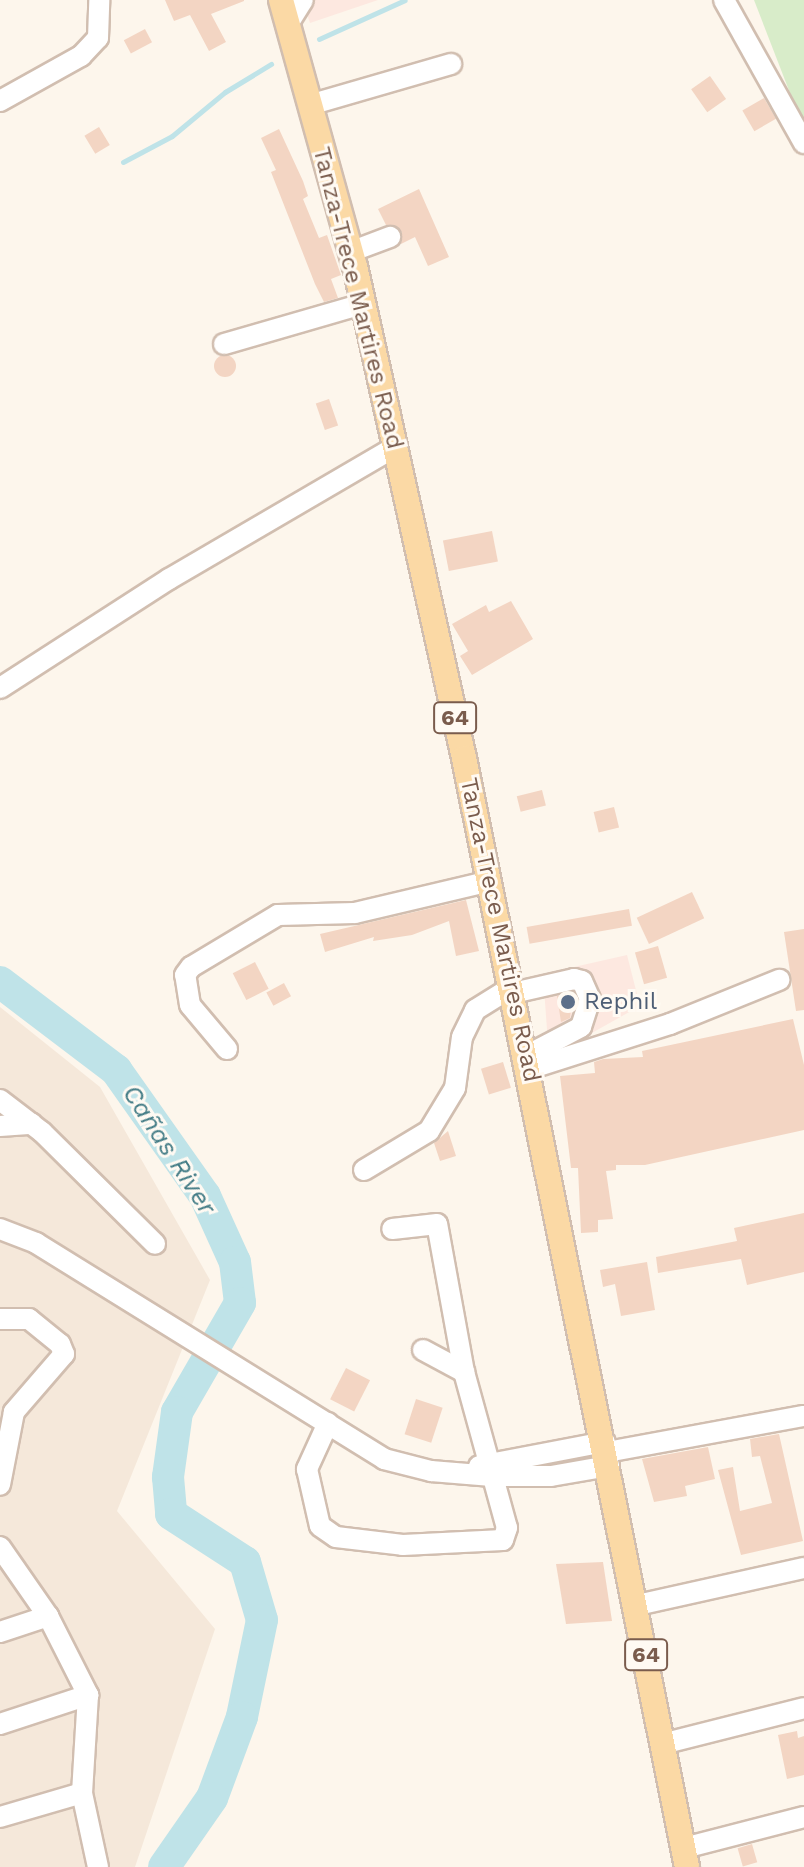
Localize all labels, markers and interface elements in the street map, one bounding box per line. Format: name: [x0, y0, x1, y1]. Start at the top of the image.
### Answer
street label: Tanza-Trece Martires Road: [307, 144, 409, 452]
road number: 64: [433, 700, 477, 736]
street label: Tanza-Trece Martires Road: [454, 775, 546, 1085]
place label: Rephil: [584, 988, 657, 1016]
marker: Rephil: [559, 993, 577, 1011]
water label: Cañas River: [116, 1079, 222, 1221]
road number: 64: [624, 1637, 668, 1673]

